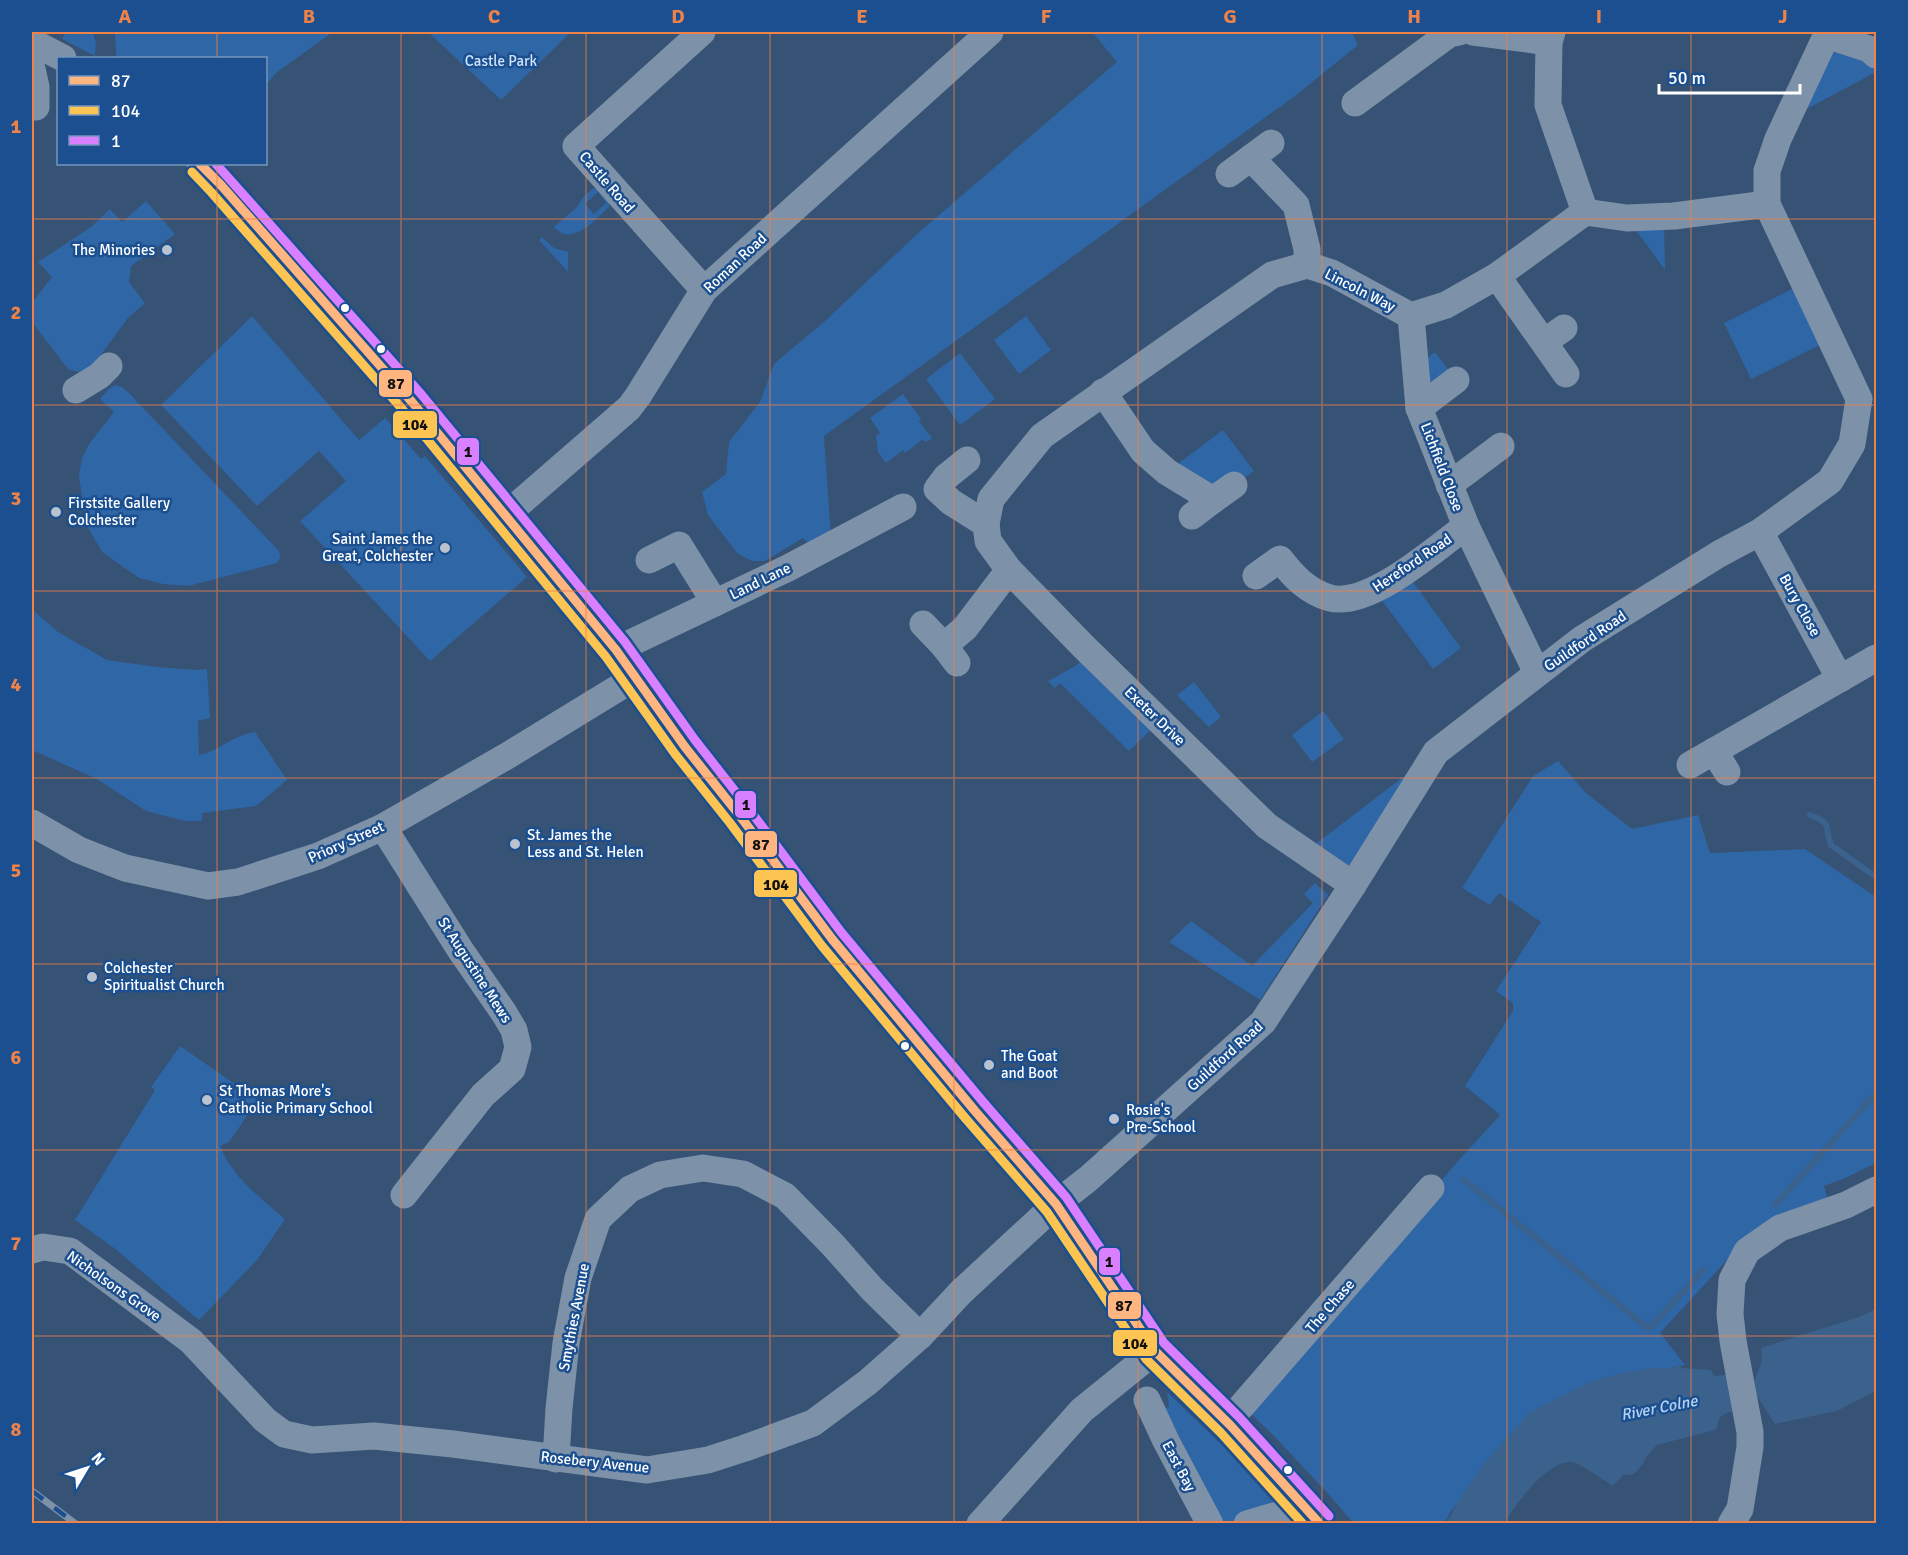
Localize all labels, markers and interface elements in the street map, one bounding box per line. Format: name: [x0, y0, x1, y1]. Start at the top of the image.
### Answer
text: A: [119, 4, 132, 29]
text: B: [303, 4, 315, 29]
text: C: [488, 4, 500, 29]
text: D: [671, 4, 685, 29]
text: E: [856, 4, 868, 29]
text: F: [1041, 4, 1052, 29]
text: G: [1223, 4, 1237, 29]
text: H: [1407, 4, 1421, 29]
text: I: [1596, 4, 1602, 29]
text: J: [1778, 4, 1788, 29]
park label: Castle Park: [465, 52, 538, 70]
legend: [57, 57, 267, 165]
scale bar: [1659, 57, 1800, 95]
text: 50 m: [1668, 67, 1706, 89]
text: 87: [111, 70, 130, 92]
text: 104: [111, 100, 140, 122]
text: 1: [11, 114, 22, 139]
text: 1: [111, 130, 121, 152]
street label: Castle Road: [575, 148, 639, 216]
street label: Roman Road: [700, 229, 770, 297]
place label: The Minories: [73, 241, 155, 259]
marker: The Minories: [160, 243, 174, 257]
street label: Lincoln Way: [1322, 264, 1398, 316]
text: 2: [11, 300, 21, 325]
unlabelled marker: [339, 302, 351, 314]
unlabelled marker: [375, 343, 387, 355]
line badge: 87: [378, 369, 413, 398]
text: 87: [387, 374, 405, 394]
line badge: 104: [392, 410, 438, 439]
text: 104: [402, 415, 428, 435]
street label: Lichfield Close: [1417, 420, 1467, 514]
line badge: 1: [456, 437, 480, 466]
text: 1: [464, 442, 473, 462]
text: 3: [11, 486, 21, 511]
place label: Firstsite Gallery Colchester: [68, 494, 170, 529]
marker: Firstsite Gallery Colchester: [49, 505, 63, 519]
place label: Saint James the Great, Colchester: [322, 530, 433, 565]
street label: Hereford Road: [1369, 530, 1455, 596]
marker: Saint James the Great, Colchester: [438, 541, 452, 555]
street label: Land Lane: [727, 559, 793, 603]
street label: Bury Close: [1775, 571, 1825, 639]
street label: Guildford Road: [1540, 607, 1630, 675]
text: 4: [11, 672, 22, 697]
street label: Exeter Drive: [1121, 683, 1189, 749]
line badge: 1: [734, 790, 757, 819]
text: 1: [742, 795, 751, 815]
street label: Priory Street: [305, 817, 387, 867]
place label: St. James the Less and St. Helen: [527, 826, 644, 861]
line badge: 87: [744, 830, 778, 858]
text: 87: [752, 835, 770, 855]
marker: St. James the Less and St. Helen: [508, 837, 522, 851]
text: 5: [11, 858, 21, 883]
line badge: 104: [753, 869, 798, 898]
text: 104: [763, 875, 789, 895]
street label: St Augustine Mews: [434, 914, 516, 1026]
place label: Colchester Spiritualist Church: [104, 959, 225, 994]
marker: Colchester Spiritualist Church: [85, 970, 99, 984]
street label: Guildford Road: [1183, 1017, 1267, 1095]
unlabelled marker: [899, 1040, 911, 1052]
text: 6: [11, 1045, 22, 1070]
place label: The Goat and Boot: [1001, 1047, 1058, 1082]
marker: The Goat and Boot: [982, 1058, 996, 1072]
place label: St Thomas More's Catholic Primary School: [219, 1082, 373, 1117]
marker: St Thomas More's Catholic Primary School: [200, 1093, 214, 1107]
place label: Rosie's Pre-School: [1126, 1101, 1196, 1136]
marker: Rosie's Pre-School: [1107, 1112, 1121, 1126]
text: 7: [11, 1231, 22, 1256]
street label: Nicholsons Grove: [63, 1247, 165, 1325]
line badge: 1: [1098, 1247, 1121, 1276]
text: 1: [1105, 1252, 1114, 1272]
street label: Smythies Avenue: [555, 1262, 593, 1372]
street label: The Chase: [1302, 1275, 1358, 1337]
line badge: 87: [1107, 1291, 1142, 1320]
text: 87: [1115, 1296, 1133, 1316]
line badge: 104: [1112, 1329, 1158, 1357]
text: 104: [1122, 1334, 1148, 1354]
water label: River Colne: [1619, 1391, 1700, 1425]
text: 8: [11, 1417, 22, 1442]
north arrow: [57, 1438, 117, 1498]
street label: East Bay: [1158, 1438, 1200, 1494]
street label: Rosebery Avenue: [540, 1447, 650, 1477]
text: N: [87, 1449, 109, 1470]
unlabelled marker: [1282, 1464, 1294, 1476]

